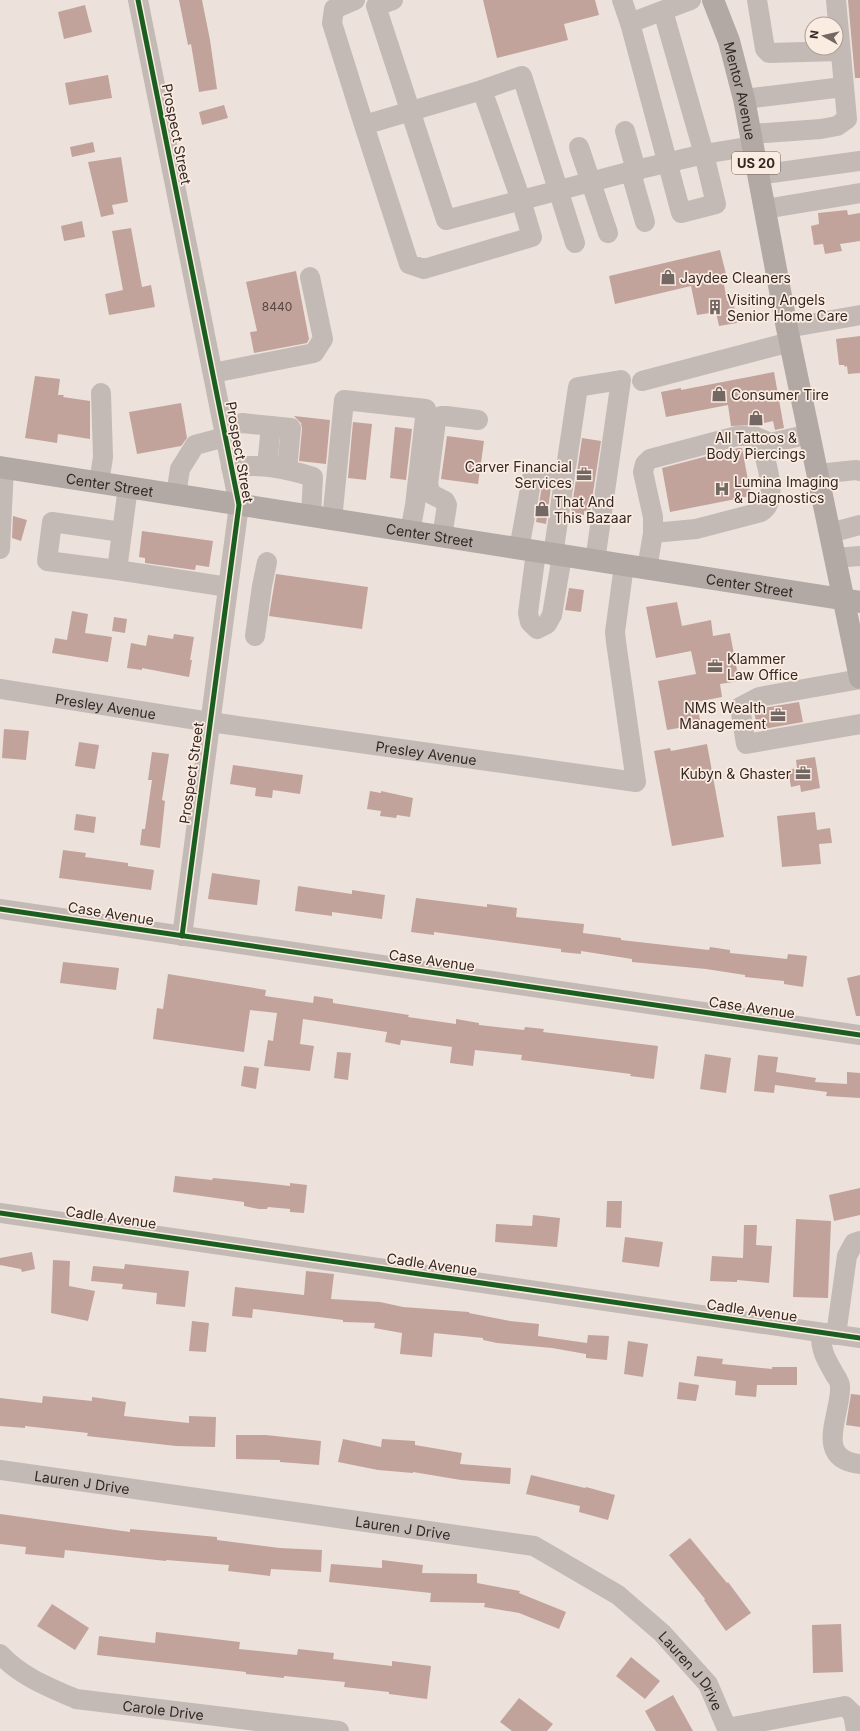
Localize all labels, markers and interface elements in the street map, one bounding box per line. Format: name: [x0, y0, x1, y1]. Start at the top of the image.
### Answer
north arrow: [804, 16, 844, 56]
text: N: [807, 29, 822, 40]
street label: Mentor Avenue: [721, 40, 760, 141]
street label: Prospect Street: [159, 82, 195, 186]
road number: US 20: [732, 152, 780, 174]
shop icon: Jaydee Cleaners: [659, 268, 677, 286]
place label: Jaydee Cleaners: [680, 269, 791, 286]
place label: Visiting Angels Senior Home Care: [727, 291, 848, 324]
building icon: Visiting Angels Senior Home Care: [706, 298, 724, 316]
house number: 8440: [262, 299, 292, 314]
shop icon: Consumer Tire: [710, 385, 728, 403]
place label: Consumer Tire: [731, 386, 829, 403]
street label: Prospect Street: [223, 400, 257, 504]
shop icon: All Tattoos & Body Piercings: [747, 409, 765, 427]
place label: All Tattoos & Body Piercings: [706, 429, 806, 462]
place label: Carver Financial Services: [465, 458, 572, 491]
office icon: Carver Financial Services: [575, 465, 593, 483]
street label: Center Street: [65, 469, 155, 500]
place label: Lumina Imaging & Diagnostics: [734, 473, 839, 506]
hospital icon: Lumina Imaging & Diagnostics: [713, 480, 731, 498]
place label: That And This Bazaar: [554, 493, 632, 526]
shop icon: That And This Bazaar: [533, 500, 551, 518]
street label: Center Street: [385, 519, 475, 550]
street label: Center Street: [705, 569, 795, 600]
place label: Klammer Law Office: [727, 650, 798, 683]
office icon: Klammer Law Office: [706, 657, 724, 675]
street label: Presley Avenue: [54, 689, 157, 722]
place label: NMS Wealth Management: [679, 699, 766, 732]
office icon: NMS Wealth Management: [769, 706, 787, 724]
street label: Prospect Street: [175, 721, 207, 825]
street label: Presley Avenue: [375, 737, 478, 768]
office icon: Kubyn & Ghaster: [794, 764, 812, 782]
place label: Kubyn & Ghaster: [681, 765, 791, 782]
street label: Case Avenue: [67, 898, 155, 928]
street label: Case Avenue: [388, 946, 476, 974]
street label: Case Avenue: [708, 993, 796, 1021]
street label: Cadle Avenue: [65, 1202, 157, 1232]
street label: Cadle Avenue: [386, 1249, 478, 1279]
street label: Cadle Avenue: [706, 1295, 798, 1325]
street label: Lauren J Drive: [33, 1466, 131, 1497]
street label: Lauren J Drive: [354, 1512, 452, 1543]
street label: Lauren J Drive: [656, 1627, 727, 1713]
street label: Carole Drive: [122, 1696, 205, 1723]

